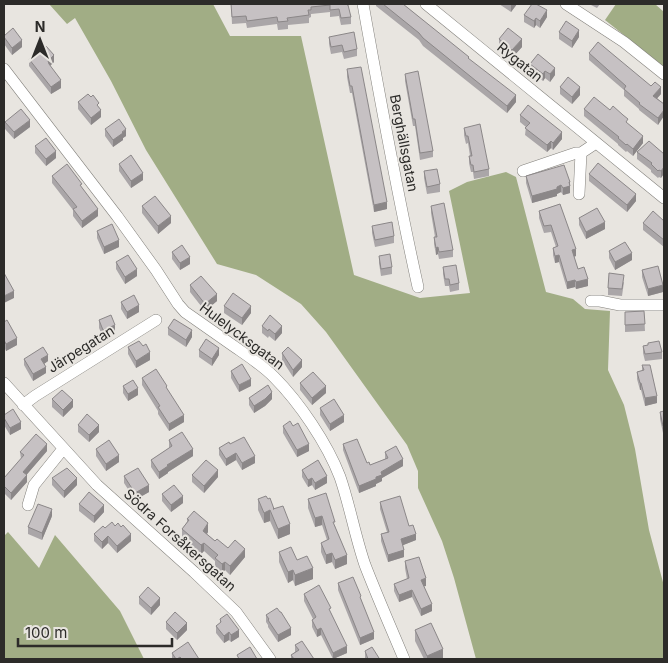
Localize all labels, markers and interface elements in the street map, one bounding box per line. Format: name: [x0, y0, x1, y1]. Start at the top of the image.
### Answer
north arrow: [15, 15, 65, 65]
text: N: [35, 18, 45, 35]
street label: Rygatan: [494, 38, 547, 85]
street label: Berghällsgatan: [387, 93, 422, 193]
street label: Hulelycksgatan: [197, 298, 288, 373]
street label: Järpegatan: [44, 321, 117, 376]
street label: Södra Forsåkersgatan: [121, 485, 240, 594]
scale bar: [18, 616, 171, 648]
text: 100 m: [25, 623, 67, 642]

